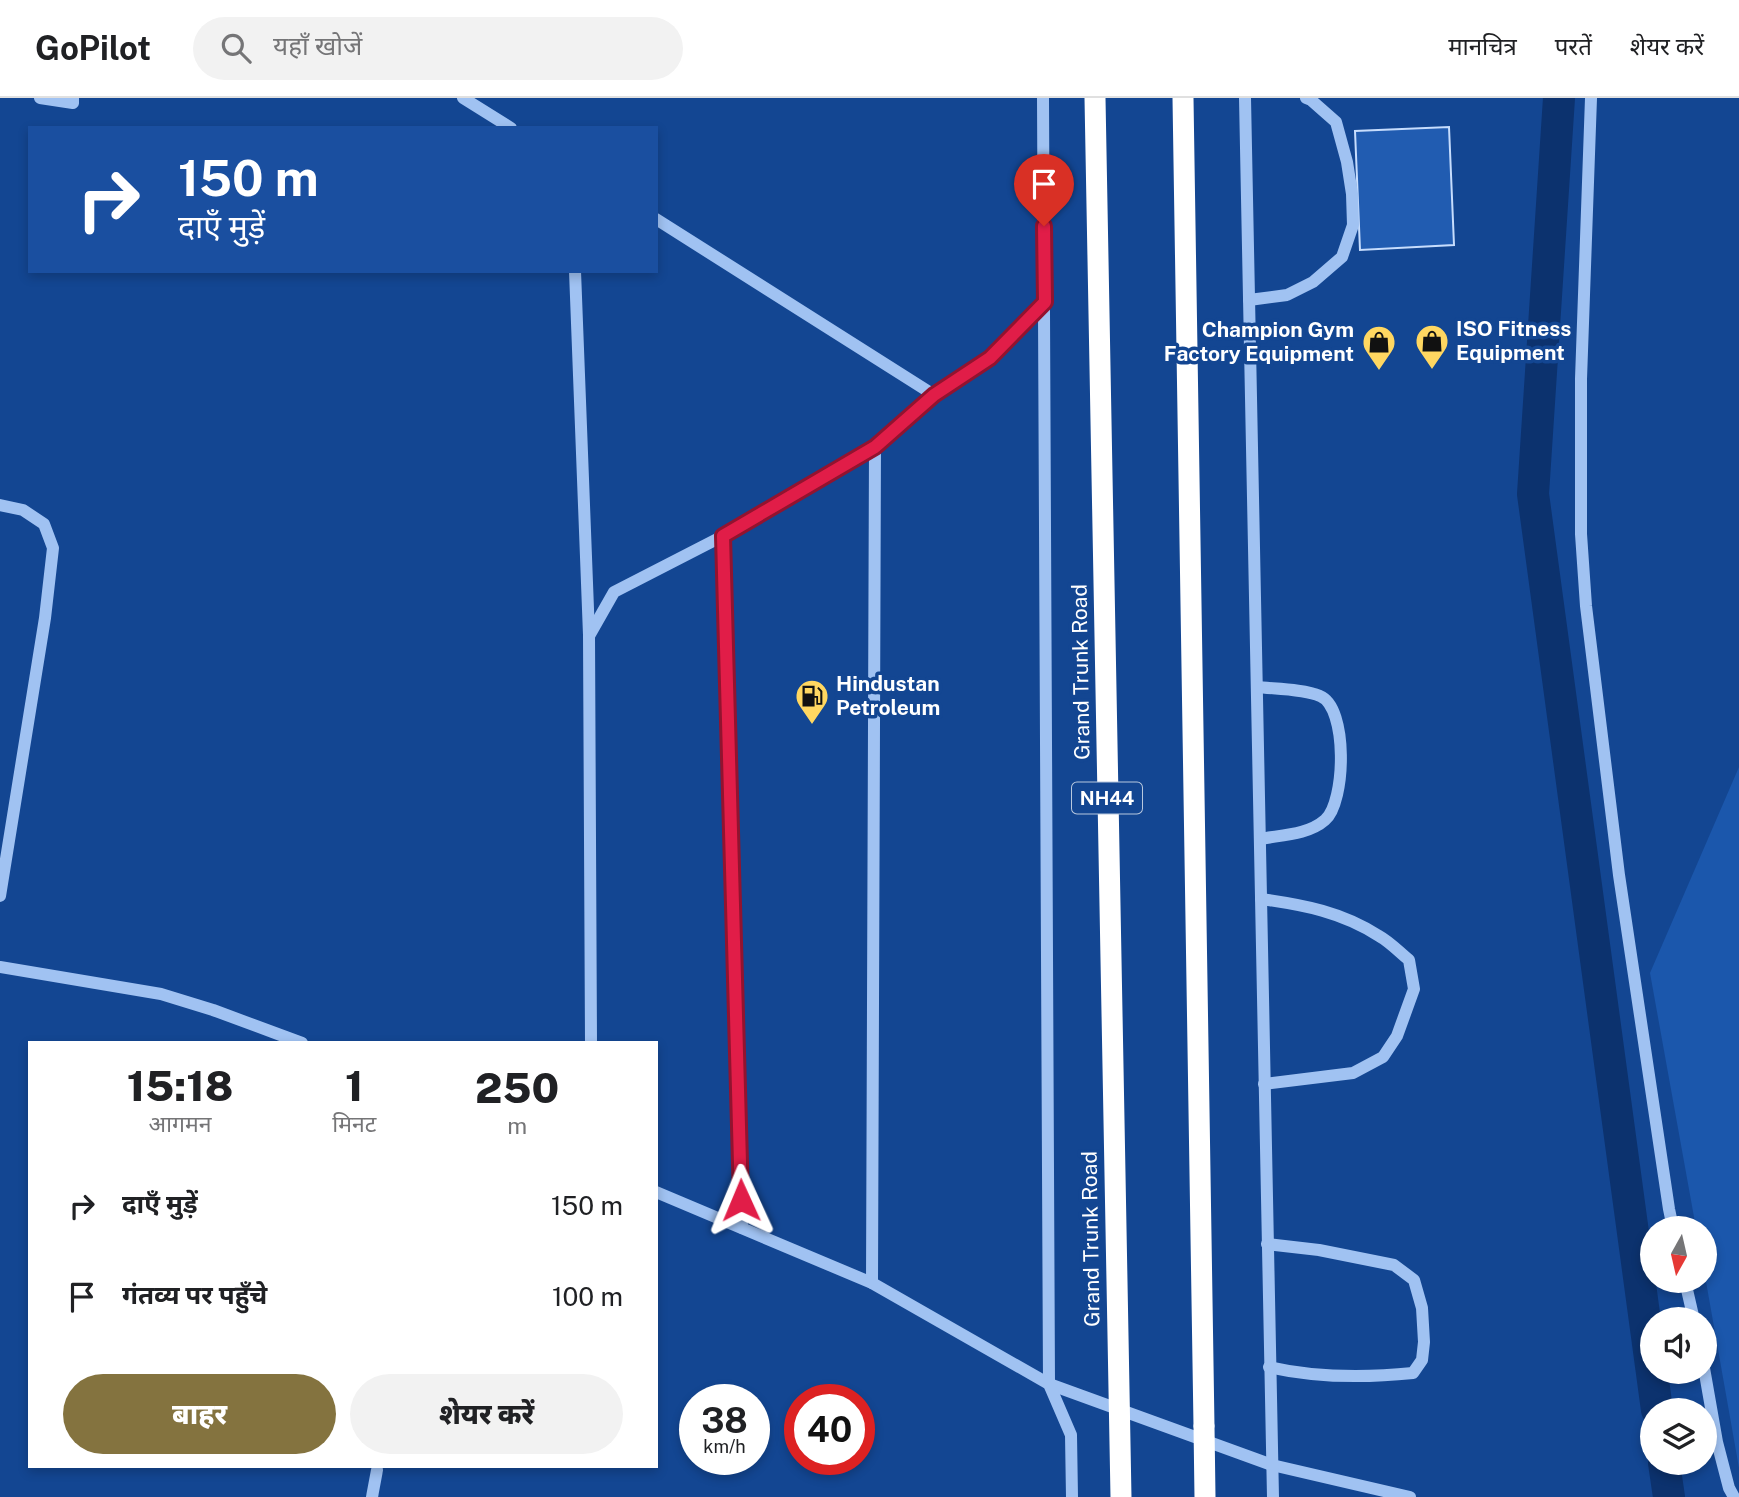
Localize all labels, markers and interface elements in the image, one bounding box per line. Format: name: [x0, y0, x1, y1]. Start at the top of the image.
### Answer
search box: [193, 17, 683, 80]
text: GoPilot: [35, 29, 151, 67]
icon: search: [217, 29, 255, 67]
text: यहाँ खोजें: [273, 30, 362, 61]
text: मानचित्र: [1448, 32, 1517, 60]
text: परतें: [1555, 32, 1592, 60]
text: शेयर करें: [1630, 32, 1704, 60]
text: 150 m: [178, 149, 319, 207]
icon: right: [63, 154, 154, 245]
pin: [1014, 154, 1074, 226]
icon: arrive: [1025, 165, 1063, 203]
text: दाएँ मुड़ें: [178, 208, 265, 245]
place label: ISO Fitness Equipment: [1456, 316, 1571, 365]
place label: Champion Gym Factory Equipment: [1164, 317, 1354, 366]
shop icon: ISO Fitness Equipment: [1413, 322, 1451, 371]
shop icon: Champion Gym Factory Equipment: [1360, 323, 1398, 372]
street label: Grand Trunk Road: [1066, 584, 1095, 760]
place label: Hindustan Petroleum: [836, 671, 940, 720]
fuel station icon: Hindustan Petroleum: [793, 677, 831, 726]
road number: NH44: [1072, 782, 1142, 814]
text: 15:18: [127, 1061, 233, 1110]
text: 1: [345, 1061, 363, 1110]
text: 250: [475, 1063, 559, 1112]
text: आगमन: [149, 1110, 212, 1137]
text: मिनट: [332, 1110, 376, 1137]
text: m: [507, 1112, 527, 1139]
street label: Grand Trunk Road: [1076, 1151, 1105, 1327]
position arrow: [704, 1163, 778, 1237]
icon: right: [63, 1187, 101, 1225]
text: दाएँ मुड़ें: [122, 1188, 198, 1219]
text: 150 m: [551, 1190, 623, 1221]
north arrow: [1640, 1216, 1717, 1293]
map controls: [1640, 1216, 1717, 1475]
icon: arrive: [63, 1278, 101, 1316]
text: गंतव्य पर पहुँचे: [122, 1279, 267, 1310]
text: 100 m: [552, 1281, 623, 1312]
button: sound: [1640, 1307, 1717, 1384]
button: बाहर: [63, 1374, 336, 1454]
button: शेयर करें: [350, 1374, 623, 1454]
speed limit sign: 40: [784, 1384, 875, 1475]
button: layers: [1640, 1398, 1717, 1475]
text: 38: [701, 1400, 748, 1441]
text: km/h: [703, 1436, 746, 1457]

